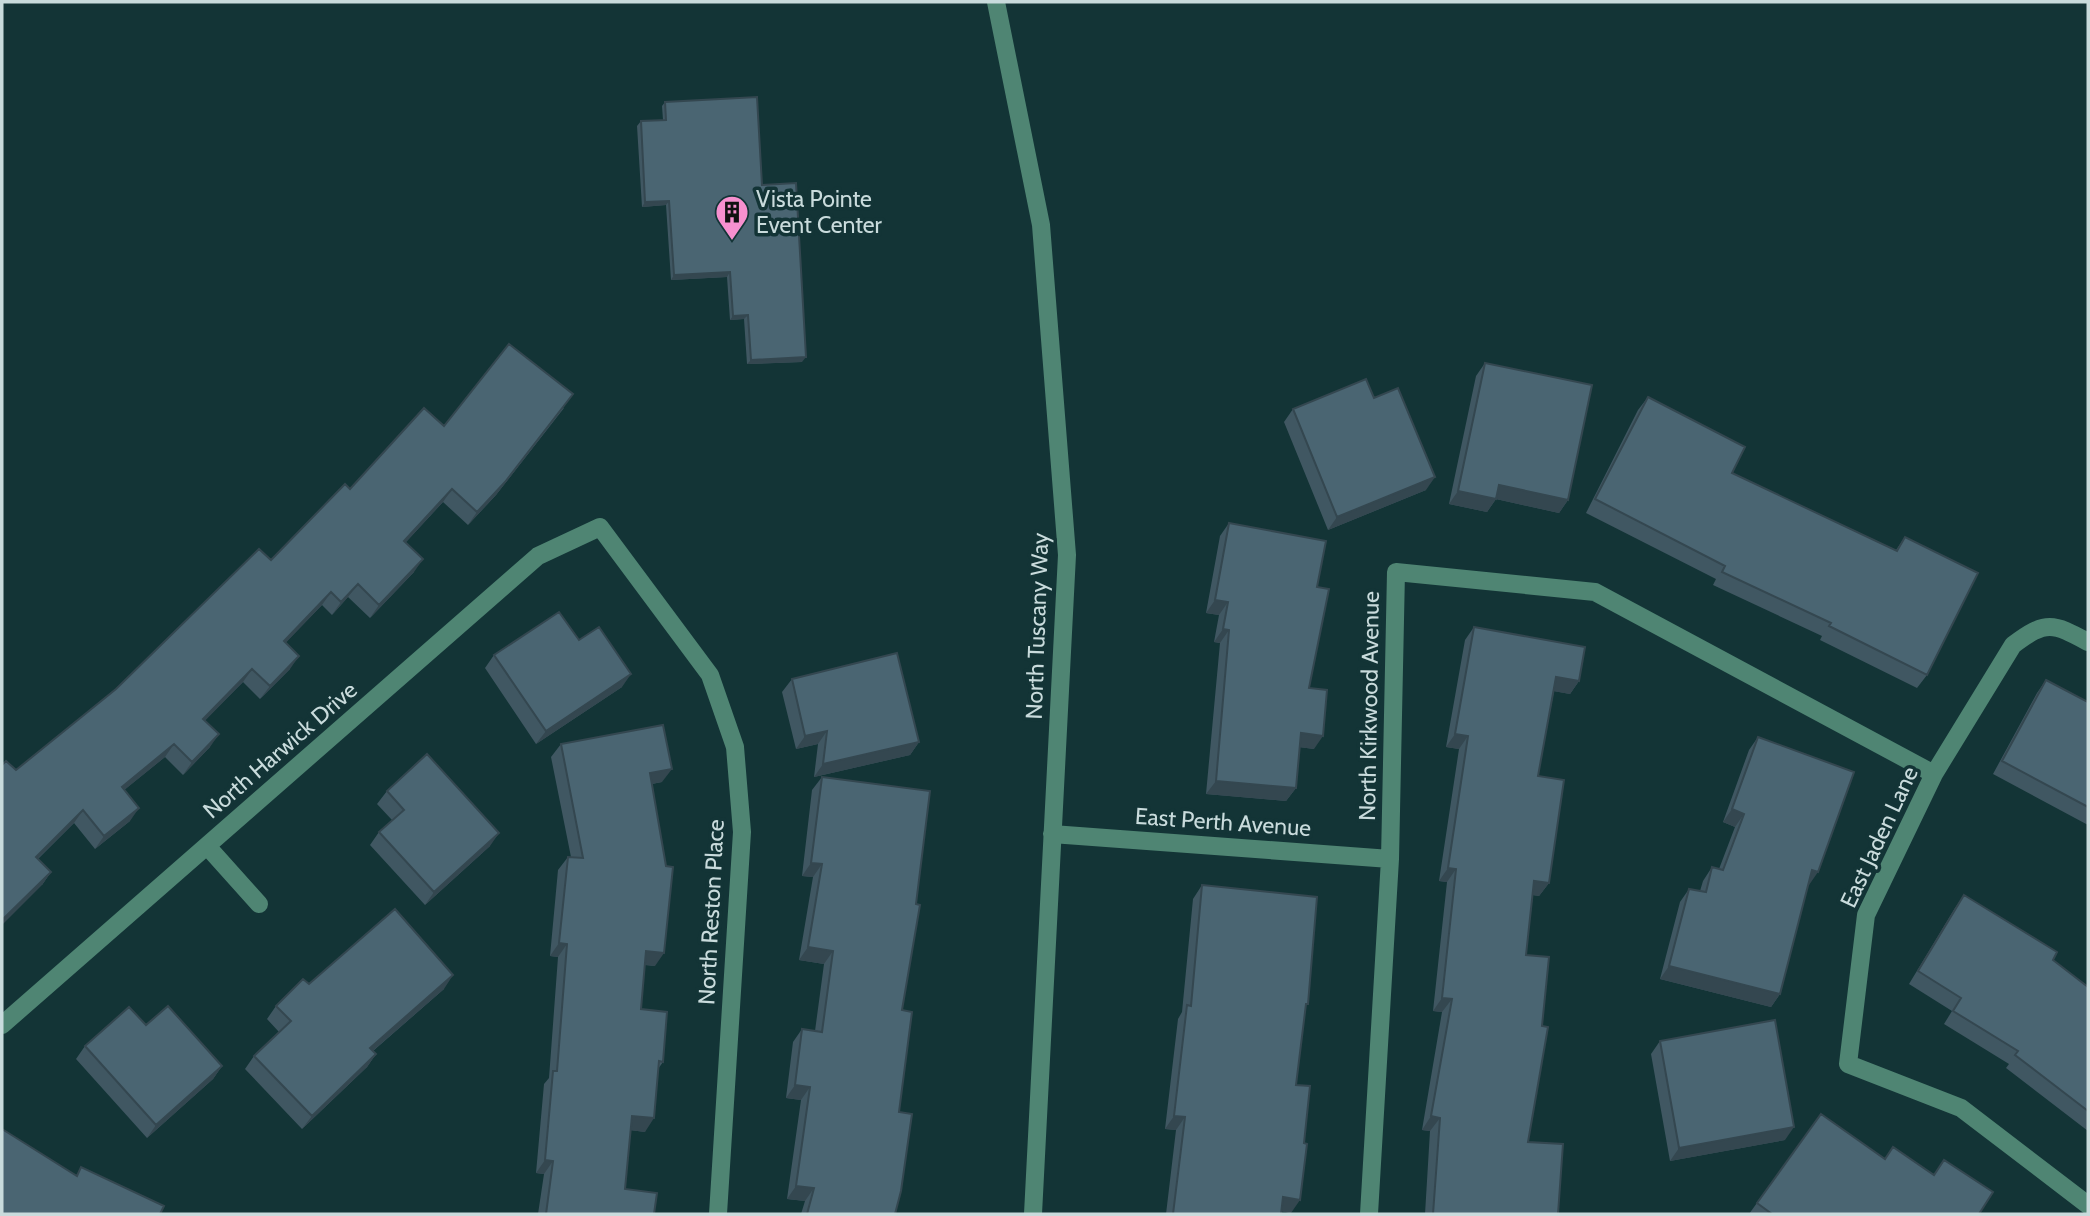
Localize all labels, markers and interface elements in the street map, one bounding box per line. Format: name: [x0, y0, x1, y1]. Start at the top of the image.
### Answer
place label: Vista Pointe Event Center: [756, 185, 883, 239]
building icon: Vista Pointe Event Center: [713, 193, 751, 242]
street label: North Tuscany Way: [1020, 532, 1054, 720]
street label: North Kirkwood Avenue: [1353, 591, 1385, 821]
street label: North Harwick Drive: [197, 675, 363, 824]
street label: East Jaden Lane: [1834, 762, 1924, 912]
street label: East Perth Avenue: [1134, 802, 1312, 842]
street label: North Reston Place: [692, 818, 730, 1006]

